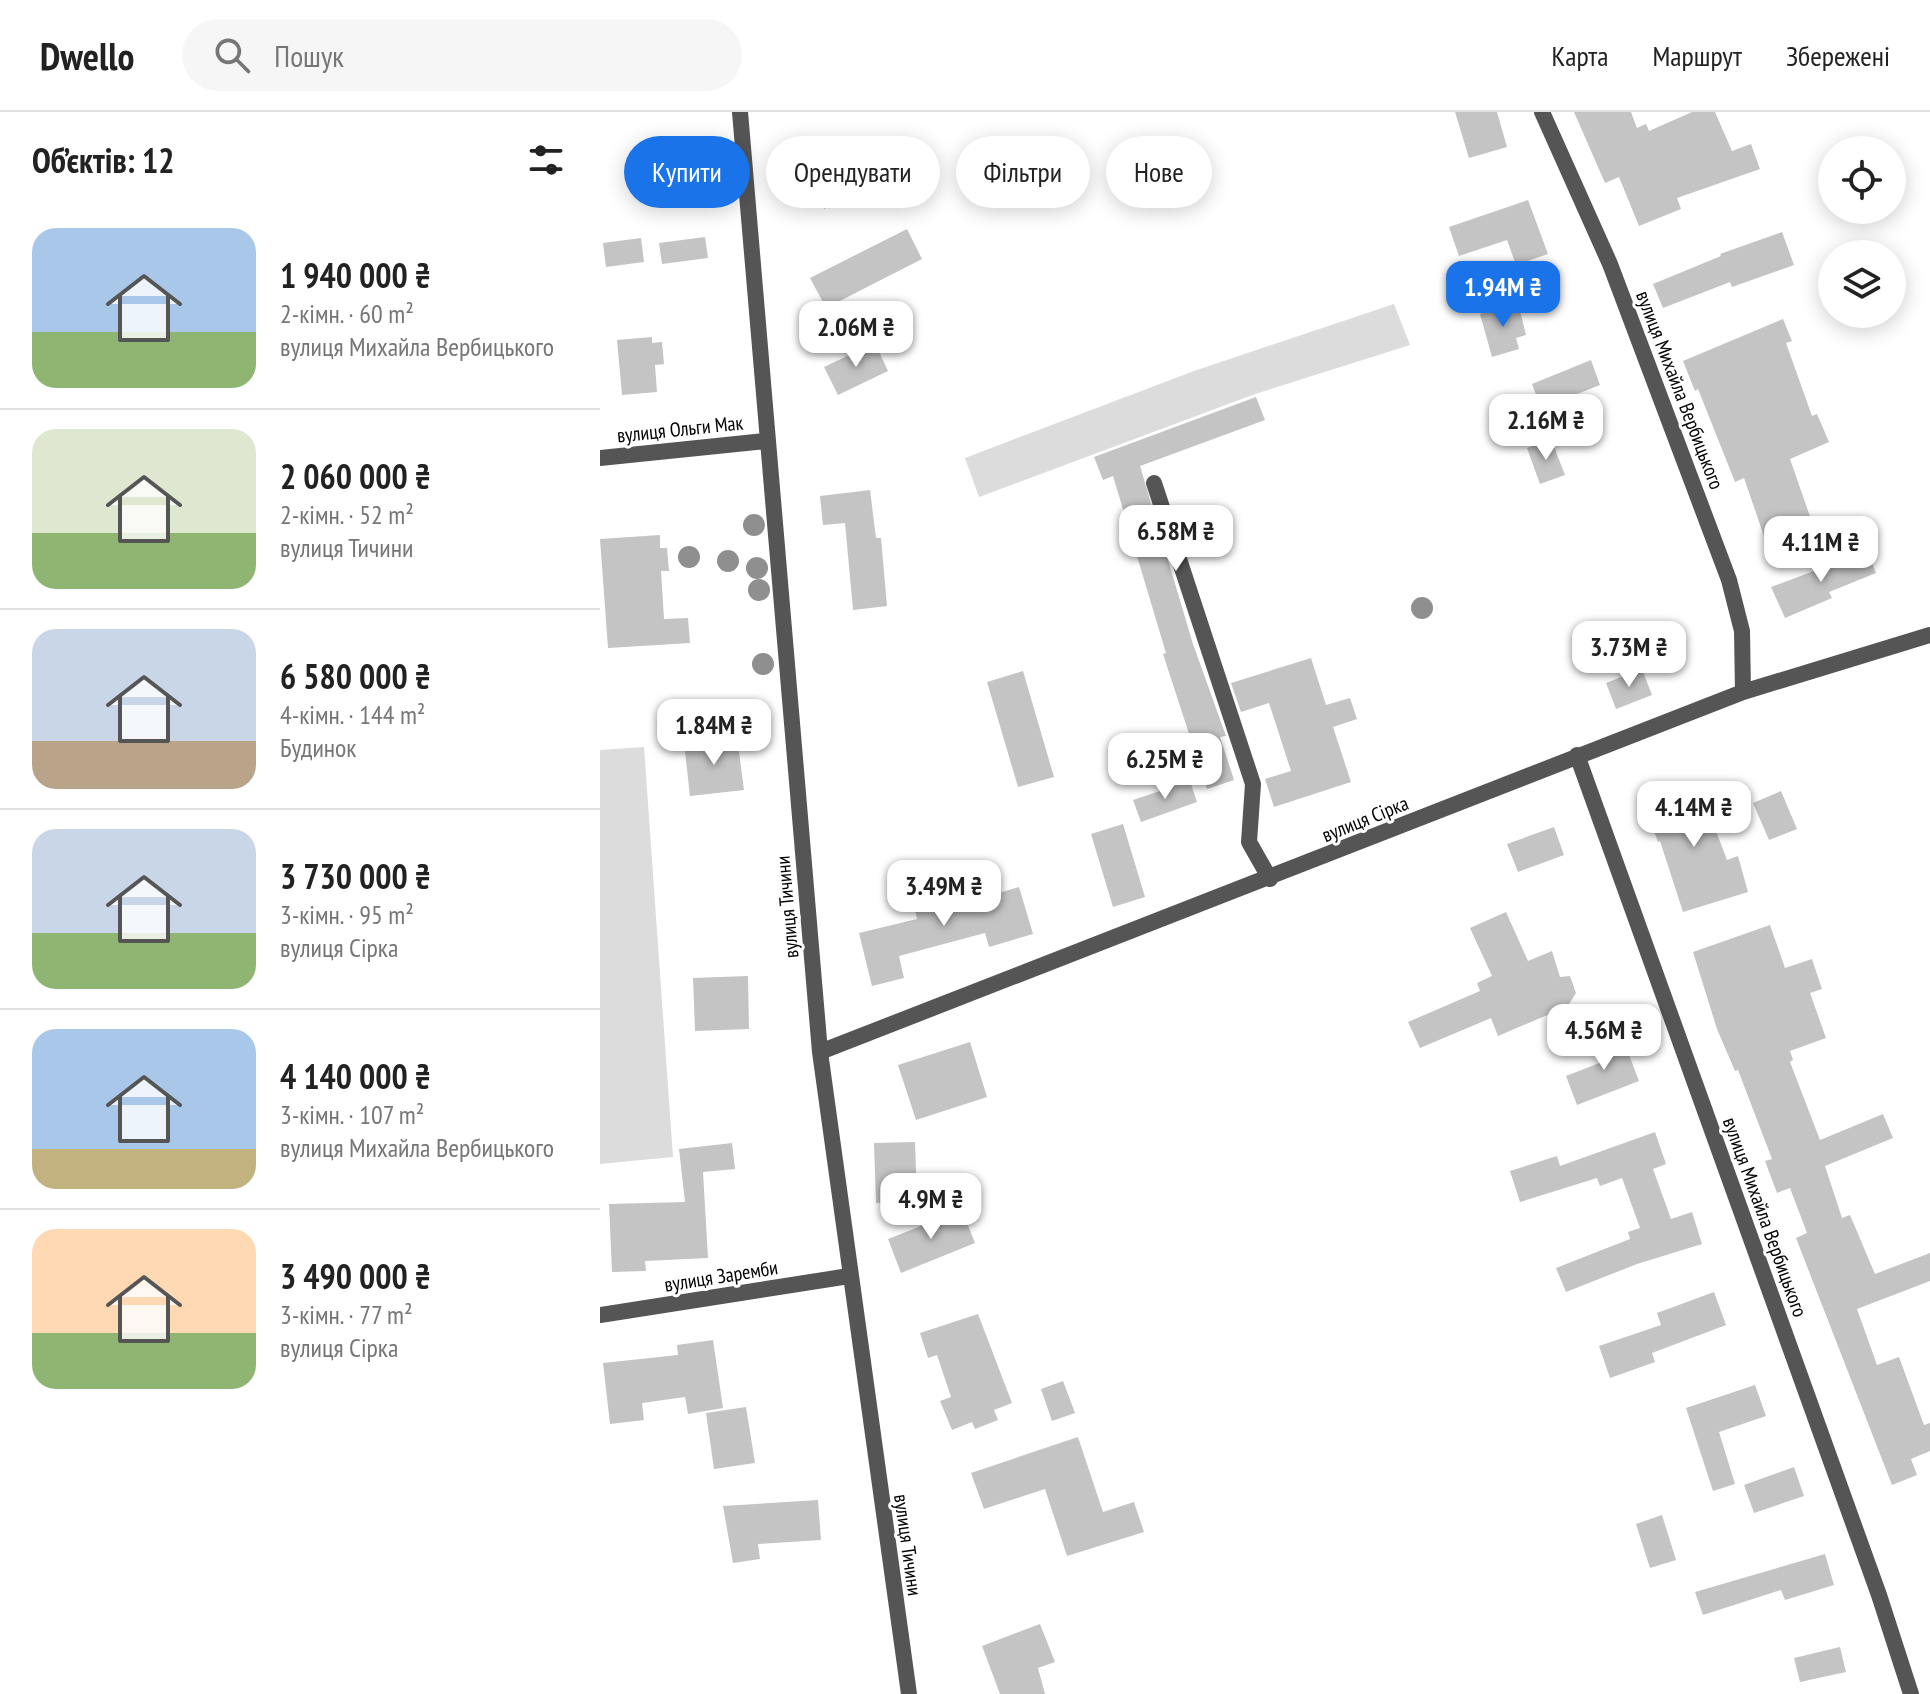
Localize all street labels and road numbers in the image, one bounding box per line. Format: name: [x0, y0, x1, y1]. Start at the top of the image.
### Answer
street label: вулиця Михайла Вербицького: [1630, 287, 1730, 493]
street label: вулиця Ольги Мак: [616, 409, 745, 449]
street label: вулиця Сірка: [1318, 790, 1412, 848]
street label: вулиця Тичини: [770, 855, 804, 959]
street label: вулиця Михайла Вербицького: [1717, 1114, 1813, 1320]
street label: вулиця Заремби: [662, 1254, 780, 1298]
street label: вулиця Тичини: [888, 1492, 928, 1598]

